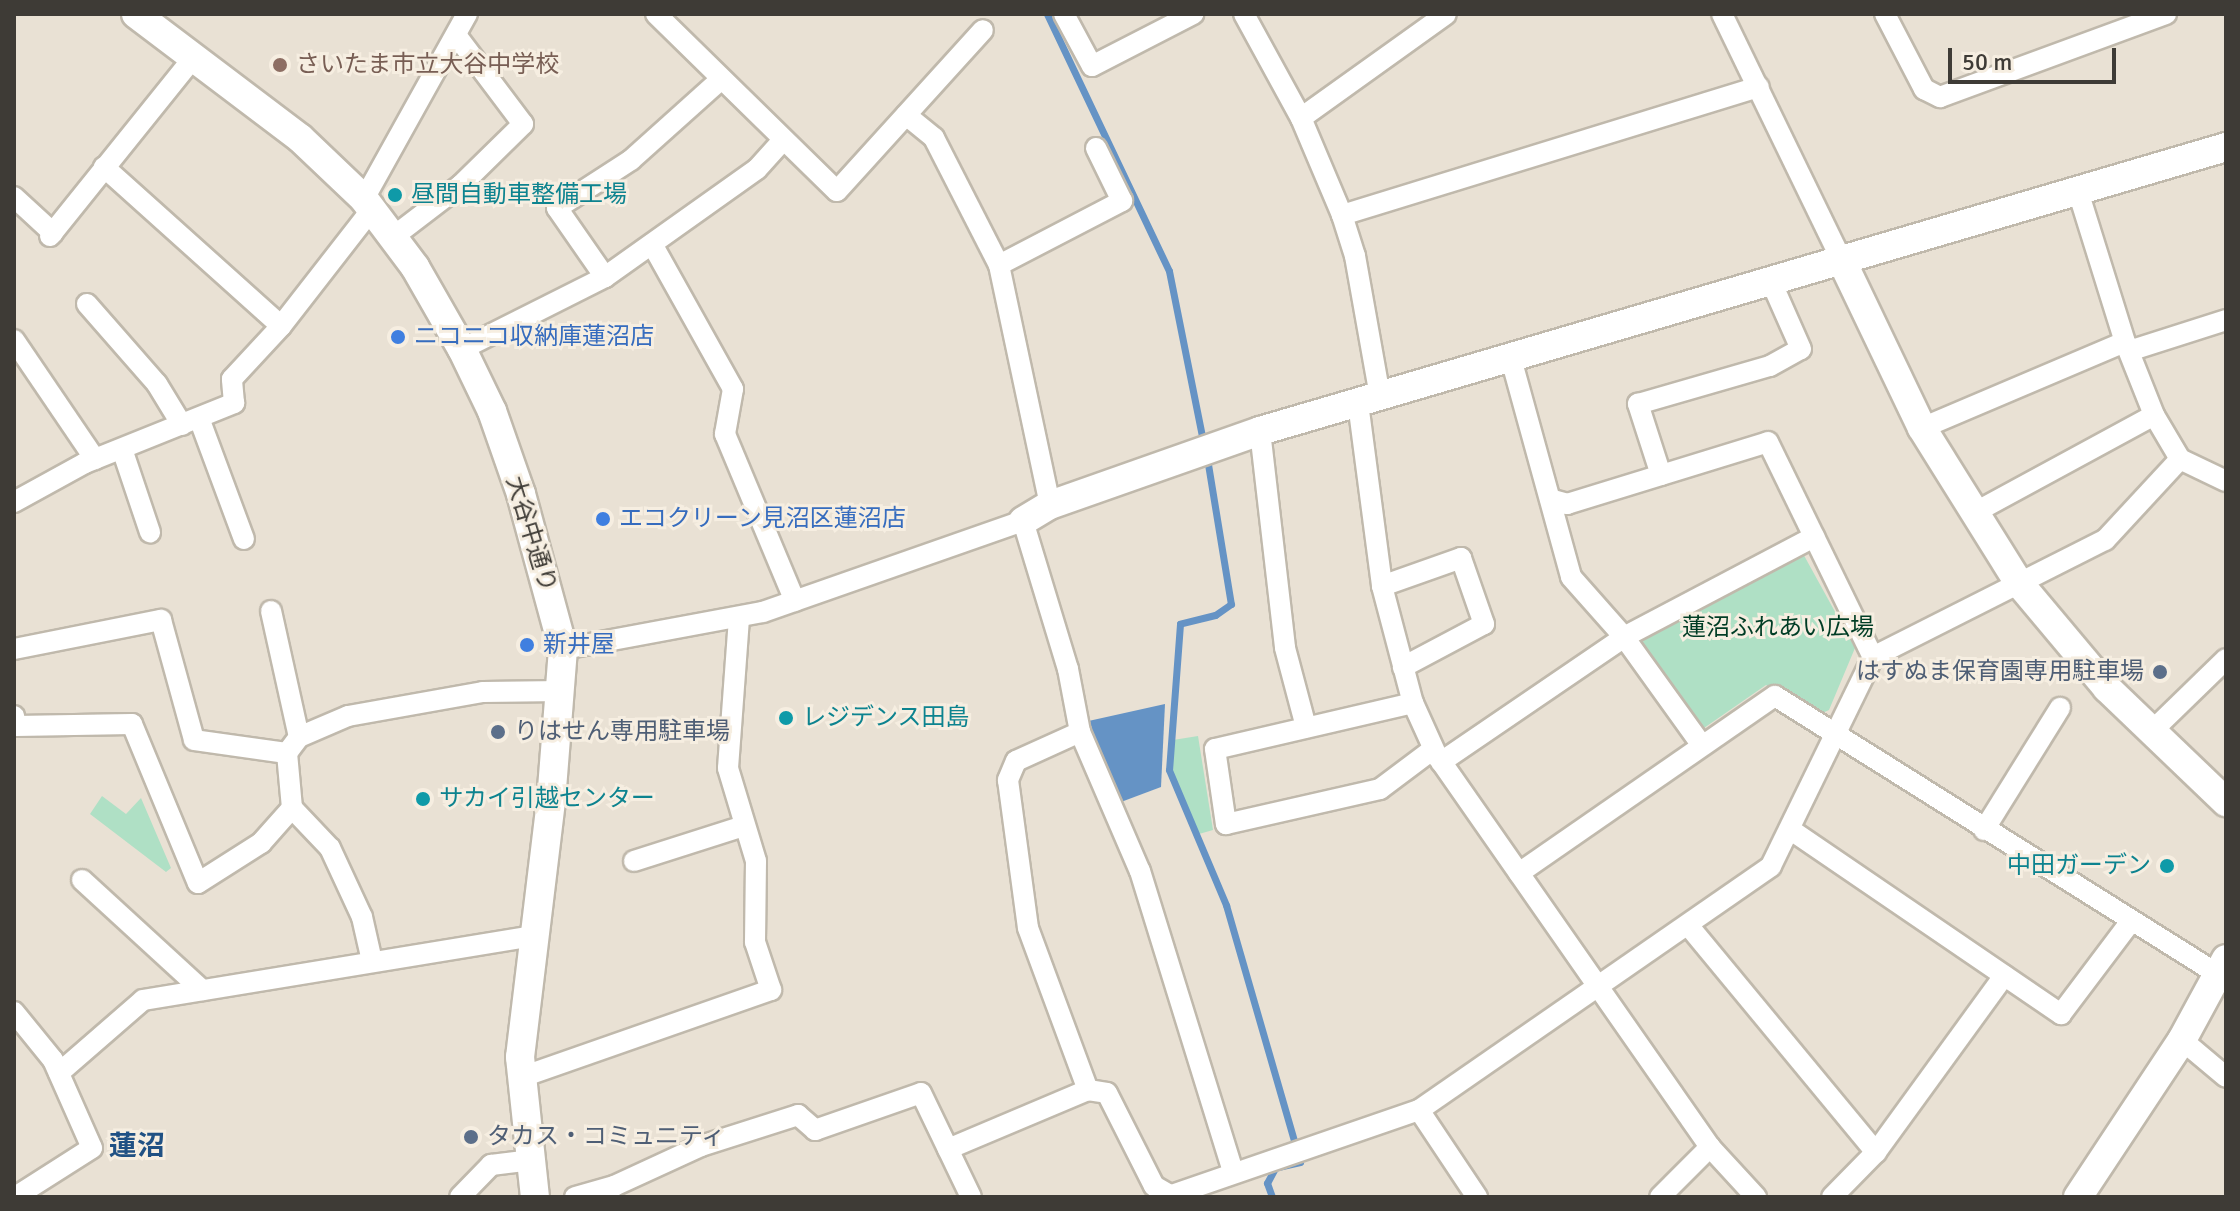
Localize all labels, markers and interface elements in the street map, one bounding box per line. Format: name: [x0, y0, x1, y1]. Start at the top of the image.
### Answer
scale bar: [1952, 32, 2120, 82]
text: 50 m: [1962, 47, 2012, 77]
place label: さいたま市立大谷中学校: [296, 51, 560, 79]
marker: さいたま市立大谷中学校: [271, 56, 289, 74]
place label: 昼間自動車整備工場: [411, 181, 627, 209]
marker: 昼間自動車整備工場: [386, 186, 404, 204]
place label: ニコニコ収納庫蓮沼店: [414, 323, 654, 351]
marker: ニコニコ収納庫蓮沼店: [389, 328, 407, 346]
street label: 大谷中通り: [500, 472, 562, 596]
place label: エコクリーン見沼区蓮沼店: [619, 505, 907, 533]
marker: エコクリーン見沼区蓮沼店: [594, 510, 612, 528]
park label: 蓮沼ふれあい広場: [1682, 614, 1874, 642]
place label: 新井屋: [543, 631, 615, 659]
marker: 新井屋: [518, 636, 536, 654]
place label: はすぬま保育園専用駐車場: [1856, 658, 2144, 686]
marker: はすぬま保育園専用駐車場: [2151, 663, 2169, 681]
place label: レジデンス田島: [802, 704, 970, 732]
marker: レジデンス田島: [777, 709, 795, 727]
place label: りはせん専用駐車場: [514, 718, 730, 746]
marker: りはせん専用駐車場: [489, 723, 507, 741]
place label: サカイ引越センター: [439, 785, 655, 813]
marker: サカイ引越センター: [414, 790, 432, 808]
place label: 中田ガーデン: [2007, 852, 2151, 880]
marker: 中田ガーデン: [2158, 857, 2176, 875]
place label: タカス・コミュニティ: [487, 1123, 727, 1151]
marker: タカス・コミュニティ: [462, 1128, 480, 1146]
district label: 蓮沼: [109, 1129, 165, 1163]

